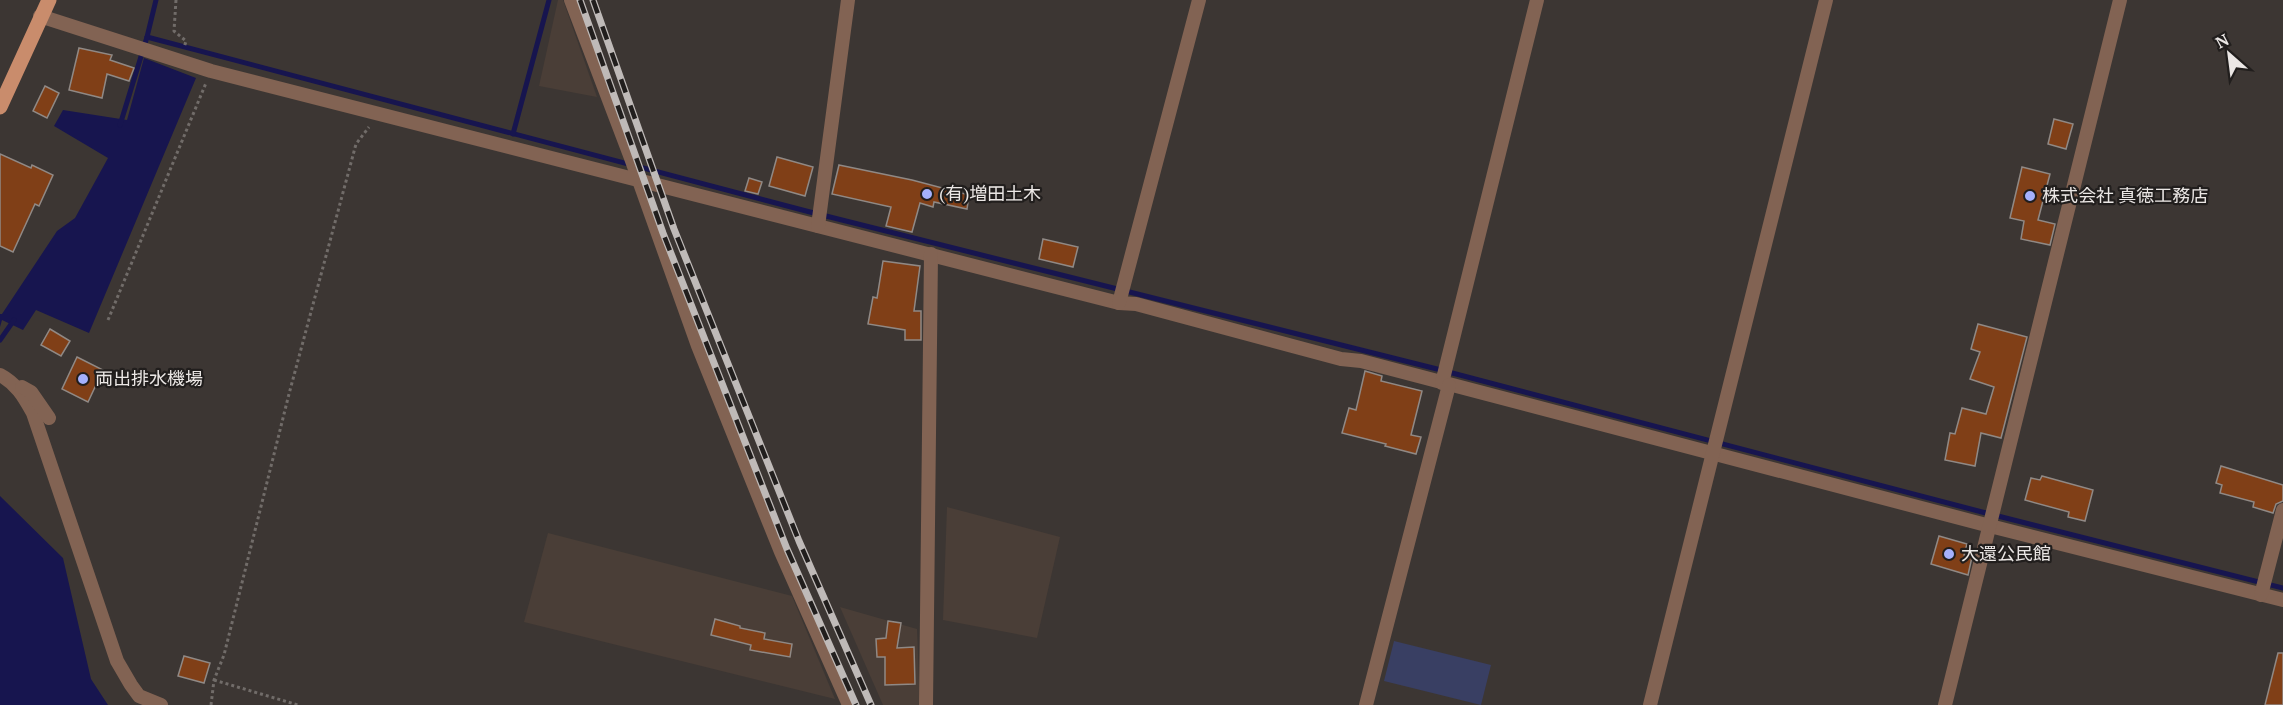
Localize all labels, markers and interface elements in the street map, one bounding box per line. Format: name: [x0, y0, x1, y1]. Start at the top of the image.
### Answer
north arrow: [2199, 24, 2259, 84]
text: N: [2211, 28, 2232, 53]
place label: (有)増田土木: [939, 181, 1041, 205]
place label: 株式会社 真徳工務店: [2042, 183, 2208, 207]
marker: (有)増田土木: [920, 187, 934, 201]
marker: 株式会社 真徳工務店: [2023, 189, 2037, 203]
place label: 両出排水機場: [95, 366, 203, 390]
marker: 両出排水機場: [76, 372, 90, 386]
place label: 大還公民館: [1961, 541, 2051, 565]
marker: 大還公民館: [1942, 547, 1956, 561]

